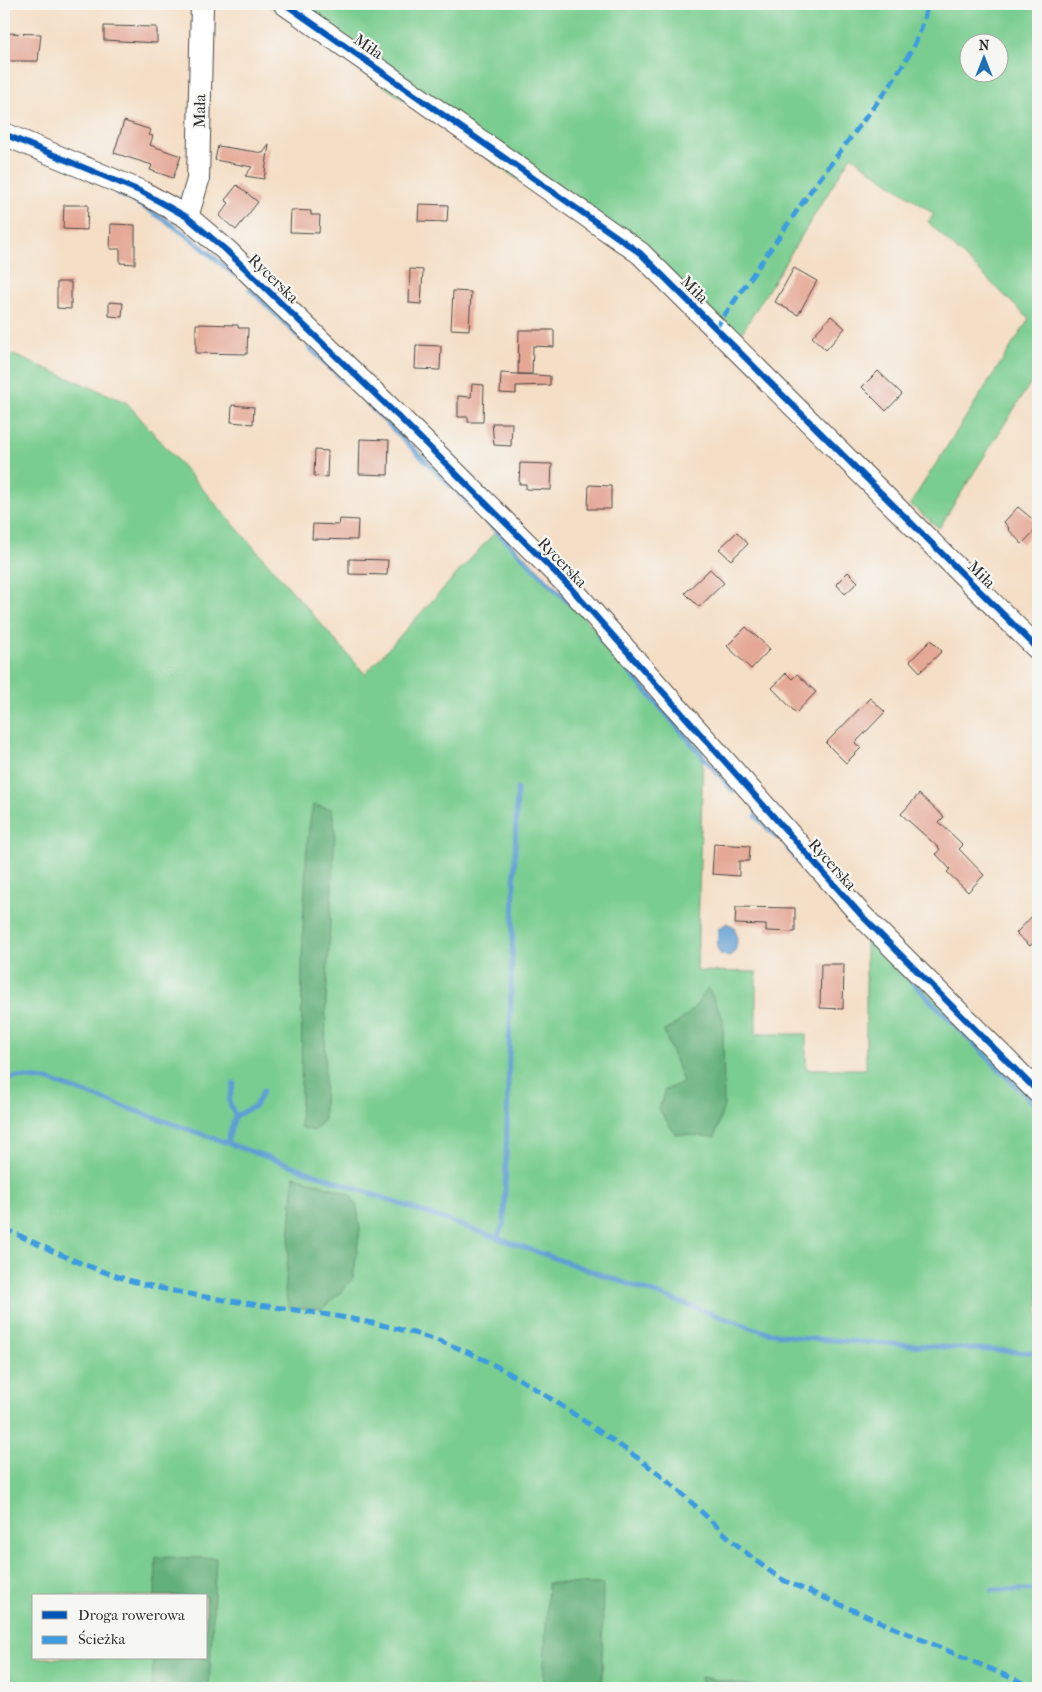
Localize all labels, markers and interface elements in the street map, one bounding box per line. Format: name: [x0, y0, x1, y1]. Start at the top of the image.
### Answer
street label: Miła: [350, 30, 387, 63]
north arrow: [960, 32, 1010, 82]
text: N: [979, 37, 990, 54]
street label: Mała: [190, 93, 209, 128]
street label: Rycerska: [245, 250, 303, 307]
street label: Miła: [677, 272, 713, 308]
street label: Rycerska: [534, 533, 592, 592]
street label: Miła: [964, 557, 1000, 593]
street label: Rycerska: [805, 835, 861, 894]
legend: [32, 1594, 208, 1660]
text: Droga rowerowa: [78, 1606, 186, 1624]
text: Ścieżka: [78, 1630, 126, 1648]

